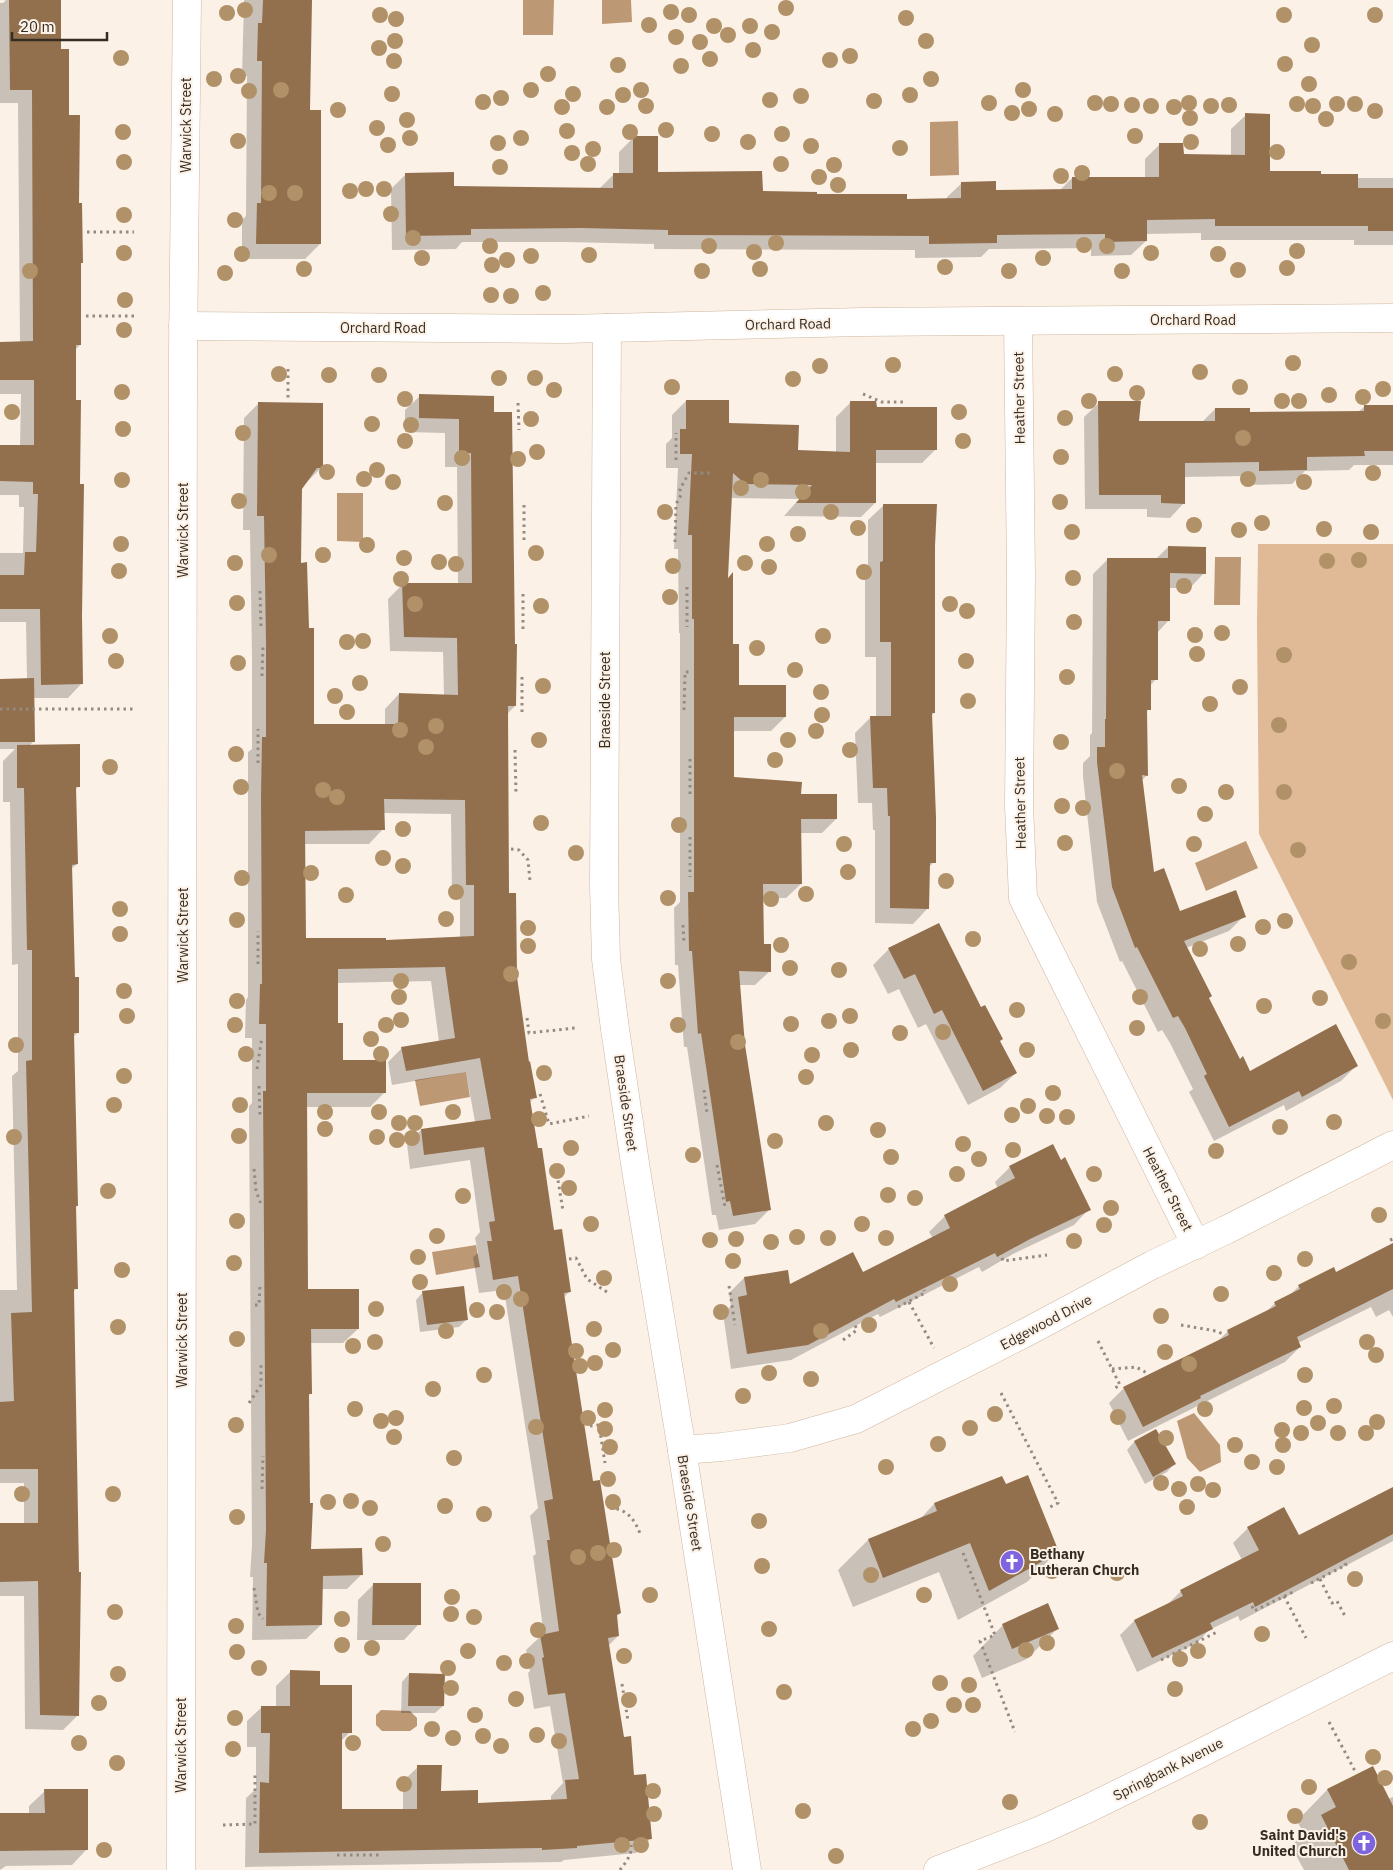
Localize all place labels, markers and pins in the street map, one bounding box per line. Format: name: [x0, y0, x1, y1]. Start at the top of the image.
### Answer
place label: Bethany Lutheran Church: [1030, 1545, 1139, 1579]
church icon: Bethany Lutheran Church: [999, 1549, 1025, 1575]
place label: Saint David's United Church: [1252, 1826, 1346, 1860]
church icon: Saint David's United Church: [1351, 1830, 1377, 1856]

